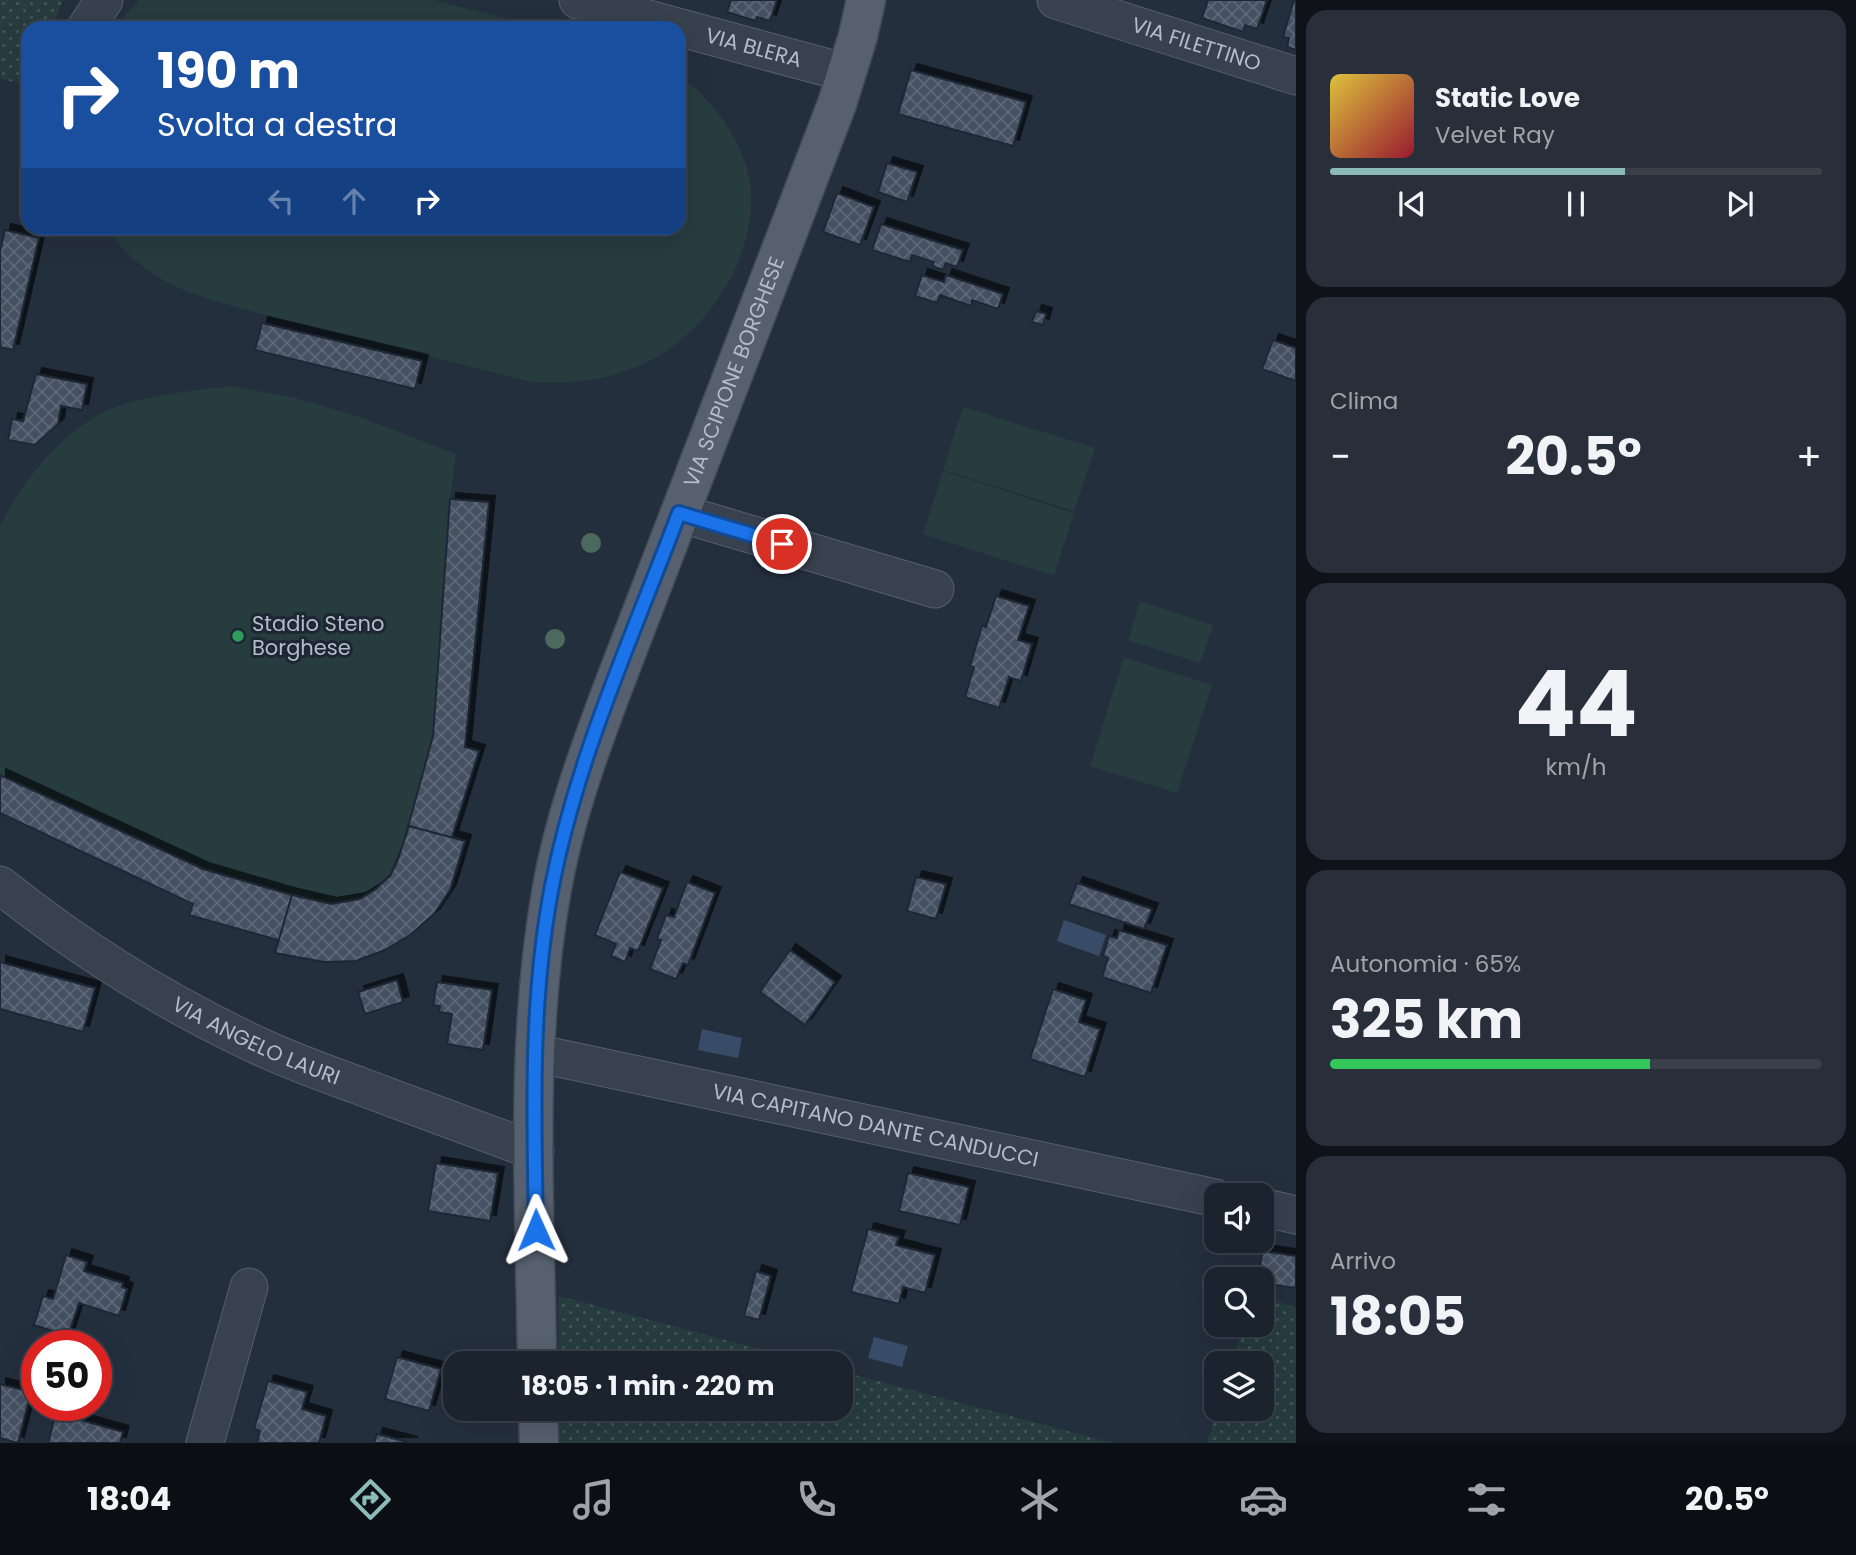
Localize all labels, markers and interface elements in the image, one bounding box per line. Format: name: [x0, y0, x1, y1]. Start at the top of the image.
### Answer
street label: VIA FILETTINO: [1128, 10, 1265, 78]
street label: VIA BLERA: [702, 20, 805, 74]
text: 190 m: [157, 37, 300, 105]
icon: right: [42, 49, 133, 140]
text: Static Love: [1435, 80, 1580, 116]
text: Svolta a destra: [157, 102, 397, 147]
text: Velvet Ray: [1435, 119, 1555, 151]
icon: left: [262, 182, 300, 220]
icon: ahead: [335, 182, 373, 220]
icon: right: [408, 182, 446, 220]
icon: previous: [1393, 185, 1431, 223]
icon: pause: [1557, 185, 1595, 223]
icon: next: [1721, 185, 1759, 223]
street label: VIA SCIPIONE BORGHESE: [676, 252, 791, 491]
text: Clima: [1330, 385, 1398, 417]
text: 20.5°: [1505, 420, 1642, 493]
text: −: [1330, 430, 1351, 483]
text: +: [1796, 430, 1822, 483]
pin: [752, 514, 812, 574]
icon: arrive: [763, 525, 801, 563]
place label: Stadio Steno Borghese: [252, 609, 384, 662]
marker: Stadio Steno Borghese: [230, 628, 246, 644]
text: 44: [1514, 640, 1638, 768]
text: km/h: [1545, 751, 1607, 783]
text: Autonomia · 65%: [1330, 948, 1521, 980]
text: 325 km: [1330, 983, 1523, 1056]
street label: VIA ANGELO LAURI: [167, 989, 344, 1092]
street label: VIA CAPITANO DANTE CANDUCCI: [710, 1076, 1041, 1174]
map controls: [1204, 1183, 1274, 1421]
button: sound: [1204, 1183, 1274, 1253]
position arrow: [499, 1193, 573, 1267]
text: Arrivo: [1330, 1245, 1396, 1277]
button: search: [1204, 1267, 1274, 1337]
text: 18:05: [1330, 1280, 1466, 1353]
speed limit sign: 50: [21, 1330, 112, 1421]
button: layers: [1204, 1351, 1274, 1421]
text: 18:05 · 1 min · 220 m: [521, 1368, 775, 1404]
icon: directions: [346, 1475, 395, 1524]
icon: music: [569, 1475, 618, 1524]
icon: phone: [792, 1475, 841, 1524]
icon: climate: [1015, 1475, 1064, 1524]
icon: car: [1239, 1475, 1288, 1524]
icon: filters: [1462, 1475, 1511, 1524]
text: 18:04: [87, 1476, 172, 1521]
text: 20.5°: [1685, 1476, 1769, 1521]

